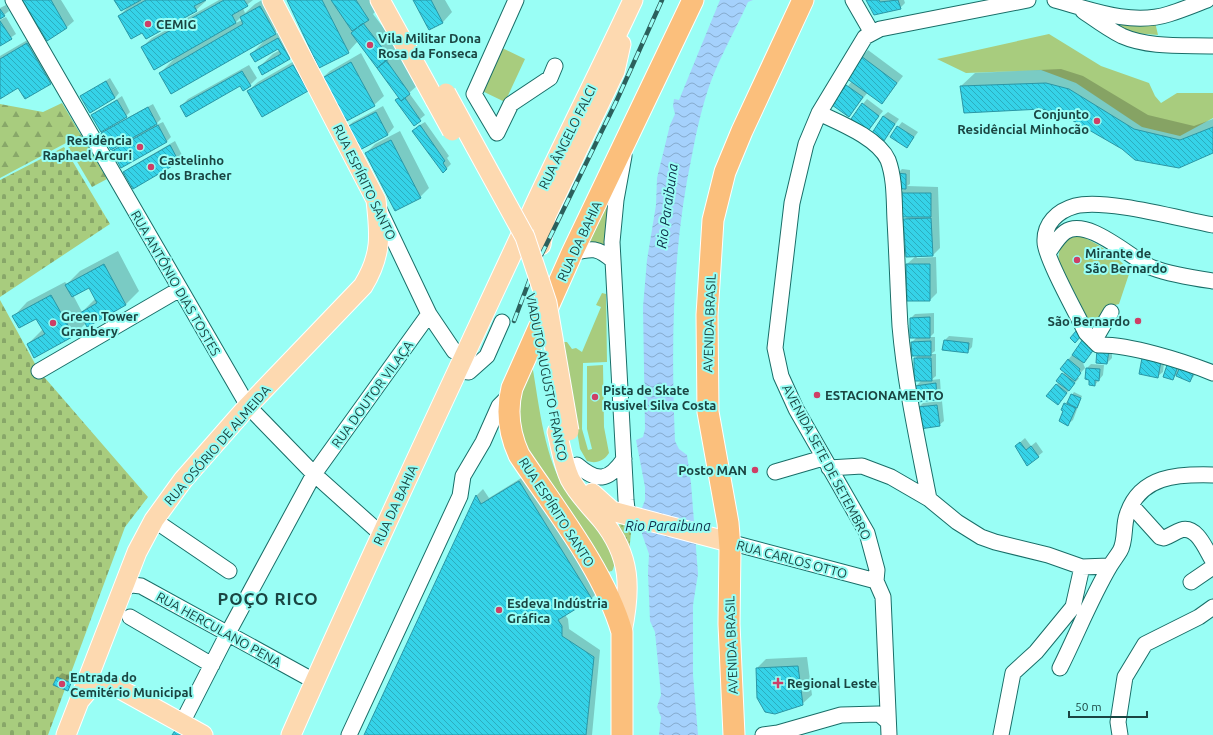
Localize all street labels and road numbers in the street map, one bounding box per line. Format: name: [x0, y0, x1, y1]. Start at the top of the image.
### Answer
street label: RUA ÂNGELO FALCI: [536, 83, 598, 191]
street label: RUA ESPÍRITO SANTO: [331, 122, 400, 242]
street label: RUA DA BAHIA: [554, 198, 604, 283]
street label: RUA ANTÔNIO DIAS TOSTES: [129, 208, 223, 358]
street label: AVENIDA BRASIL: [700, 273, 718, 372]
street label: VIADUTO AUGUSTO FRANCO: [524, 292, 570, 462]
street label: RUA DOUTOR VILAÇA: [329, 338, 416, 450]
street label: RUA OSÓRIO DE ALMEIDA: [161, 382, 273, 508]
street label: AVENIDA SETE DE SETEMBRO: [780, 382, 874, 542]
street label: RUA ESPÍRITO SANTO: [517, 454, 598, 569]
street label: RUA DA BAHIA: [370, 462, 420, 547]
street label: RUA CARLOS OTTO: [735, 538, 849, 580]
street label: RUA HERCULANO PENA: [154, 589, 284, 669]
street label: AVENIDA BRASIL: [722, 595, 740, 694]

